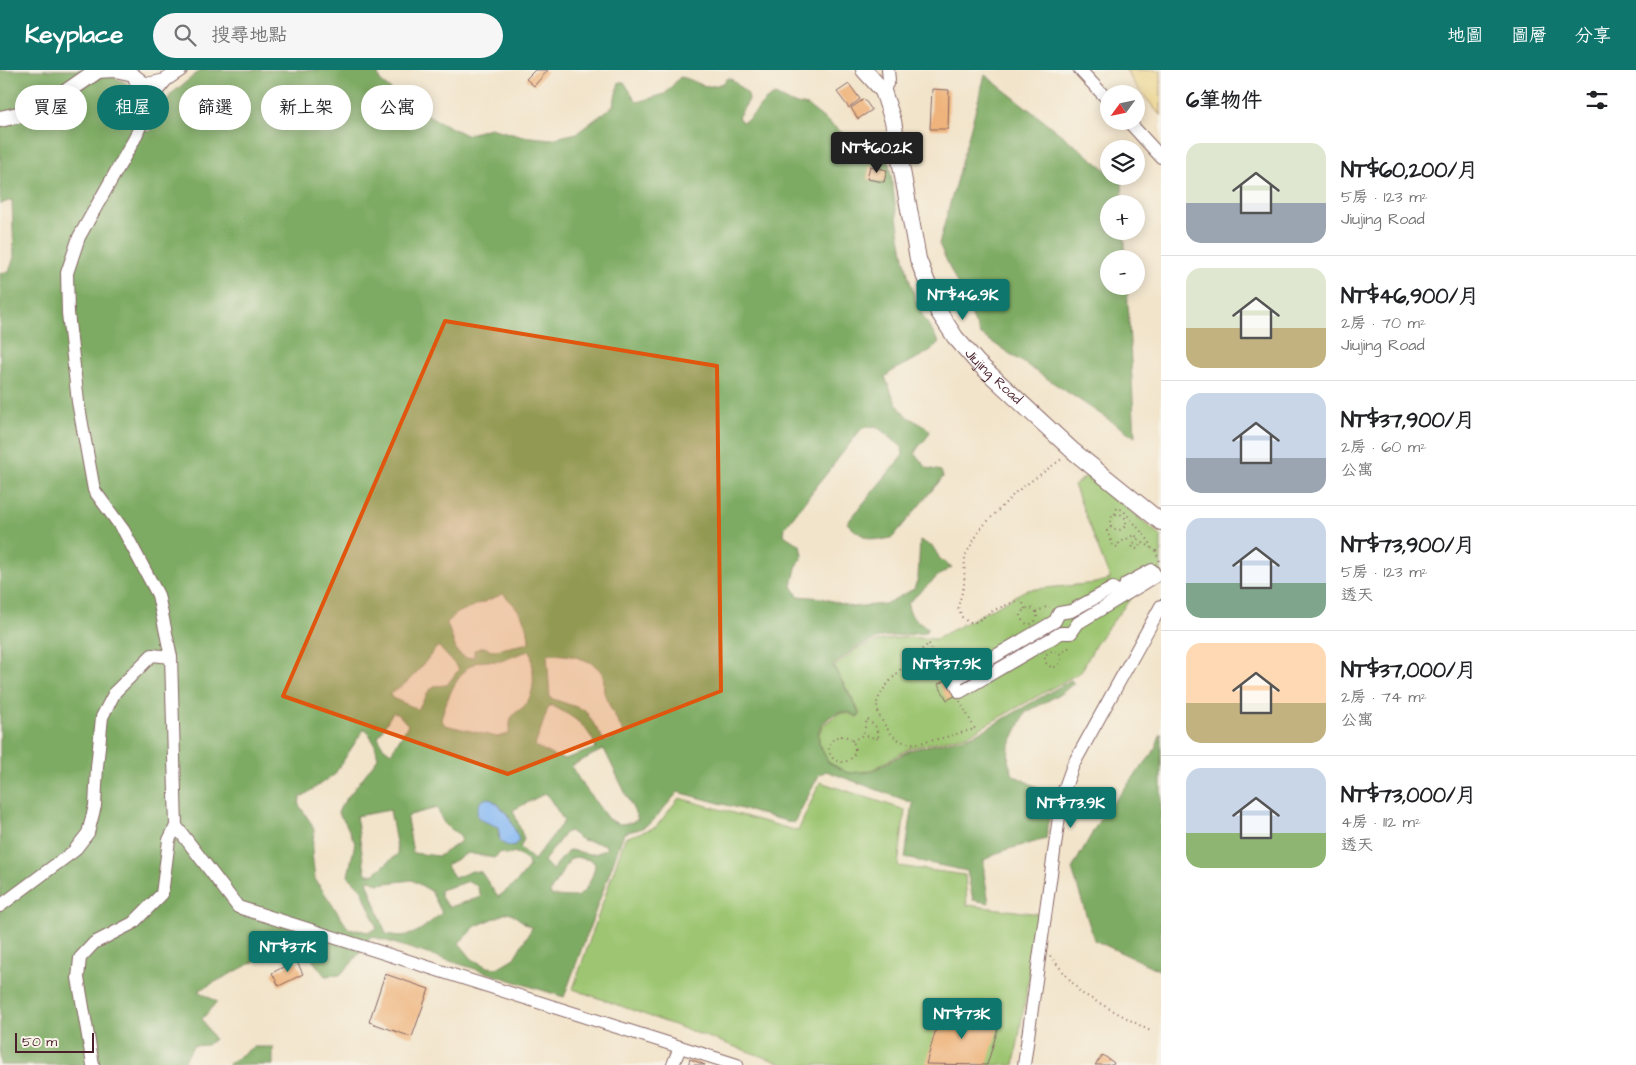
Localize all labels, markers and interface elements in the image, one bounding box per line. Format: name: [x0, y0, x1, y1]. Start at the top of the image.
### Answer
search box: [153, 13, 503, 58]
text: Keyplace: [25, 18, 123, 52]
icon: search: [171, 21, 199, 49]
text: 搜尋地點: [211, 22, 287, 49]
text: 地圖: [1447, 23, 1483, 48]
text: 圖層: [1511, 23, 1547, 48]
text: 分享: [1575, 23, 1611, 48]
chip: 買屋: [15, 85, 87, 130]
chip: 租屋: [97, 85, 169, 130]
chip: 篩選: [179, 85, 251, 130]
chip: 新上架: [261, 85, 351, 130]
chip: 公寓: [361, 85, 433, 130]
north arrow: [1100, 85, 1145, 130]
map controls: [1100, 85, 1145, 295]
text: 6筆物件: [1186, 86, 1262, 115]
icon: filters: [1583, 86, 1611, 114]
pin: NT$60.2K: [825, 132, 929, 174]
text: NT$60.2K: [842, 137, 912, 159]
button: layers: [1100, 140, 1145, 185]
text: NT$60,200/月: [1341, 156, 1478, 185]
icon: home: [1226, 163, 1286, 223]
text: 5房 · 123 m²: [1341, 186, 1428, 208]
button: +: [1100, 195, 1145, 240]
text: Jiujing Road: [1341, 208, 1425, 230]
button: −: [1100, 250, 1145, 295]
pin: NT$46.9K: [911, 278, 1015, 321]
text: NT$46,900/月: [1341, 282, 1479, 311]
text: NT$46.9K: [928, 284, 998, 306]
icon: home: [1226, 288, 1286, 348]
text: 2房 · 70 m²: [1341, 312, 1426, 334]
text: Jiujing Road: [1341, 334, 1425, 356]
street label: Jiujing Road: [960, 344, 1027, 409]
text: NT$37,900/月: [1341, 406, 1475, 435]
icon: home: [1226, 413, 1286, 473]
text: 2房 · 60 m²: [1341, 436, 1426, 458]
text: 公寓: [1341, 459, 1373, 481]
text: NT$73,900/月: [1341, 531, 1475, 560]
icon: home: [1226, 538, 1286, 598]
text: 5房 · 123 m²: [1341, 561, 1428, 583]
text: 透天: [1341, 584, 1373, 606]
pin: NT$37.9K: [895, 648, 999, 690]
text: NT$37.9K: [913, 653, 981, 675]
text: NT$37,000/月: [1341, 656, 1477, 685]
icon: home: [1226, 663, 1286, 723]
text: 2房 · 74 m²: [1341, 686, 1427, 708]
text: 公寓: [1341, 709, 1373, 731]
text: NT$73,000/月: [1341, 781, 1477, 810]
pin: NT$73.9K: [1019, 786, 1123, 829]
icon: home: [1226, 788, 1286, 848]
text: NT$73.9K: [1037, 792, 1105, 814]
text: 4房 · 112 m²: [1341, 811, 1421, 833]
text: 透天: [1341, 834, 1373, 856]
pin: NT$37K: [247, 930, 329, 973]
text: NT$37K: [260, 936, 316, 958]
pin: NT$73K: [921, 998, 1003, 1040]
text: NT$73K: [934, 1003, 990, 1025]
scale bar: [15, 1030, 94, 1053]
text: 50 m: [22, 1032, 57, 1052]

